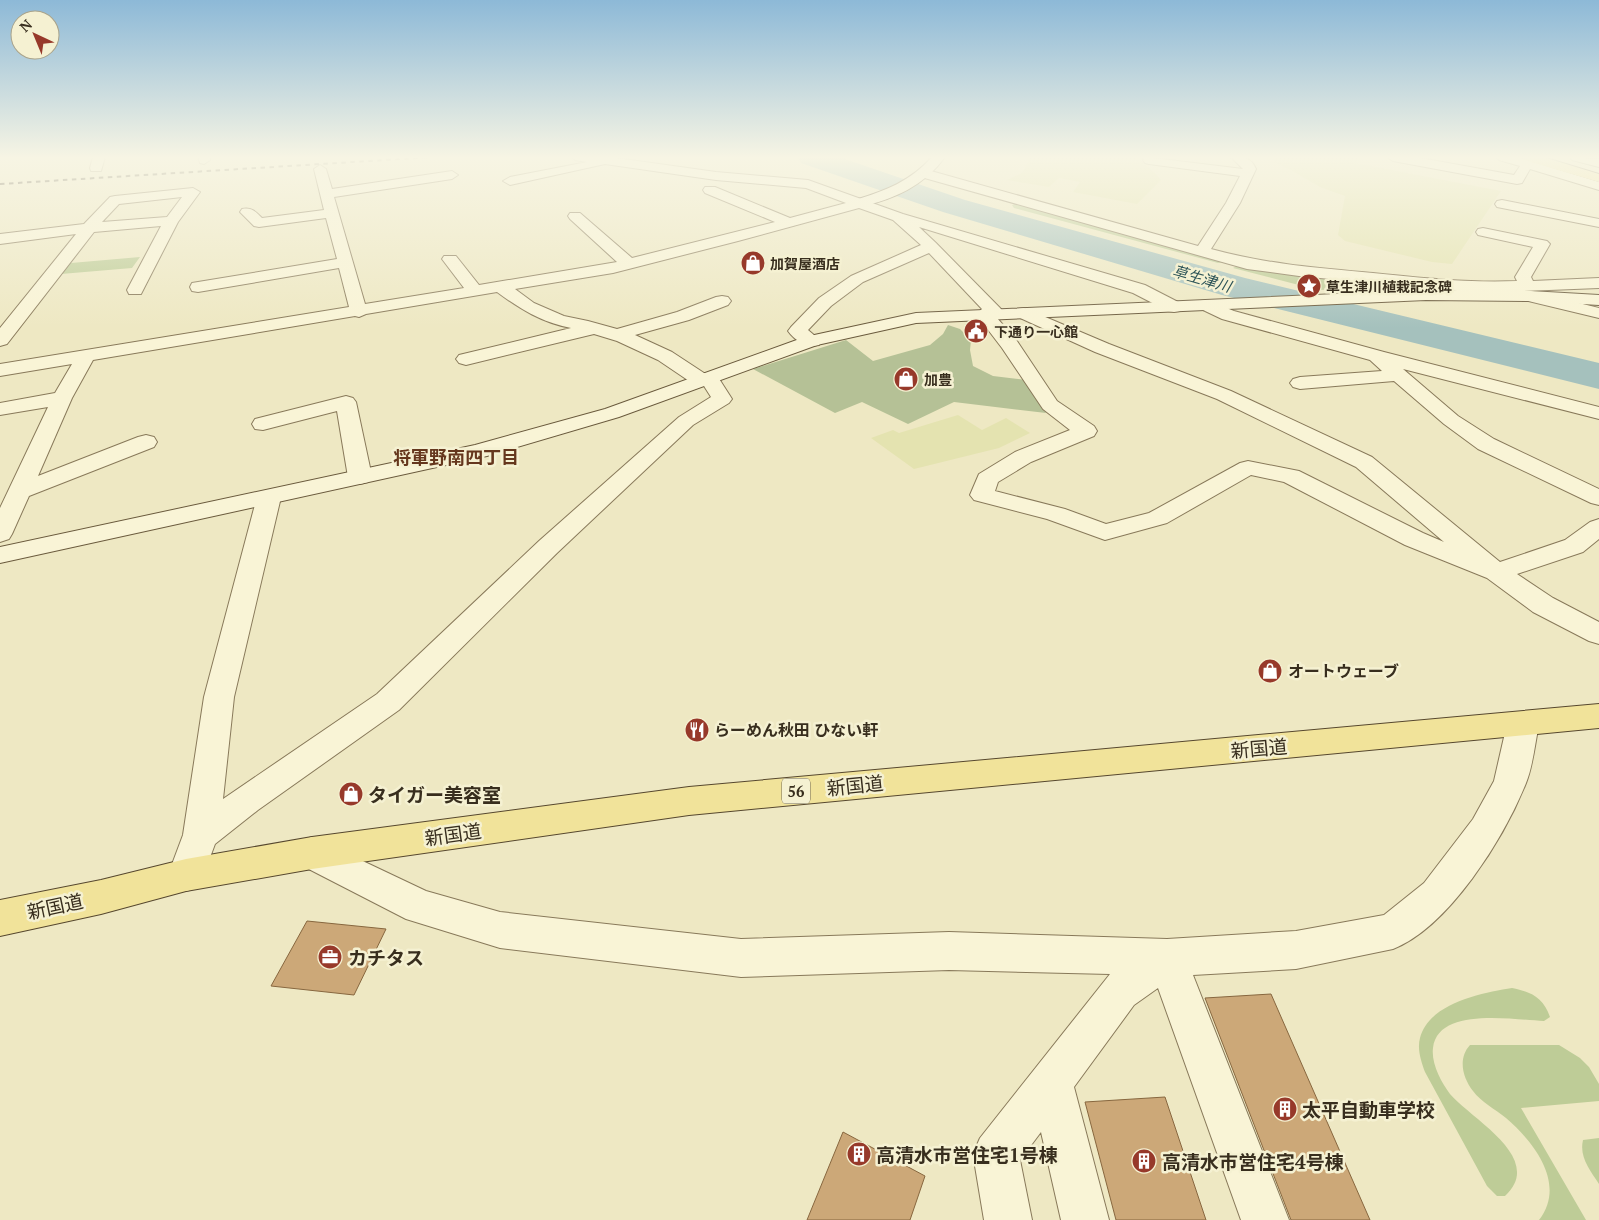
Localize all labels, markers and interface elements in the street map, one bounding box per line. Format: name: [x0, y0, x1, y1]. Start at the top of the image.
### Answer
north arrow: [10, 10, 60, 60]
text: N: [15, 15, 36, 36]
shop icon: 加賀屋酒店: [740, 250, 766, 276]
place label: 加賀屋酒店: [770, 254, 840, 273]
water label: 草生津川: [1170, 260, 1236, 296]
place icon: 草生津川植栽記念碑: [1296, 273, 1322, 299]
place label: 草生津川植栽記念碑: [1326, 277, 1452, 296]
public building icon: 下通り一心館: [963, 318, 989, 344]
place label: 下通り一心館: [994, 322, 1078, 341]
shop icon: 加豊: [893, 366, 919, 392]
place label: 加豊: [924, 370, 952, 389]
district label: 将軍野南四丁目: [393, 445, 519, 469]
shop icon: オートウェーブ: [1257, 658, 1283, 684]
place label: オートウェーブ: [1288, 660, 1399, 682]
restaurant icon: らーめん秋田 ひない軒: [684, 717, 710, 743]
place label: らーめん秋田 ひない軒: [714, 719, 878, 741]
street label: 新国道: [1230, 733, 1288, 763]
street label: 新国道: [825, 770, 885, 800]
road number: 56: [782, 778, 810, 804]
shop icon: タイガー美容室: [338, 781, 364, 807]
place label: タイガー美容室: [368, 782, 501, 807]
street label: 新国道: [423, 818, 483, 850]
street label: 新国道: [25, 888, 85, 924]
office icon: カチタス: [317, 944, 343, 970]
place label: カチタス: [348, 945, 424, 970]
building icon: 太平自動車学校: [1272, 1096, 1298, 1122]
place label: 太平自動車学校: [1302, 1097, 1435, 1122]
building icon: 高清水市営住宅1号棟: [846, 1141, 872, 1167]
place label: 高清水市営住宅1号棟: [876, 1142, 1058, 1167]
building icon: 高清水市営住宅4号棟: [1131, 1148, 1157, 1174]
place label: 高清水市営住宅4号棟: [1162, 1149, 1344, 1174]

